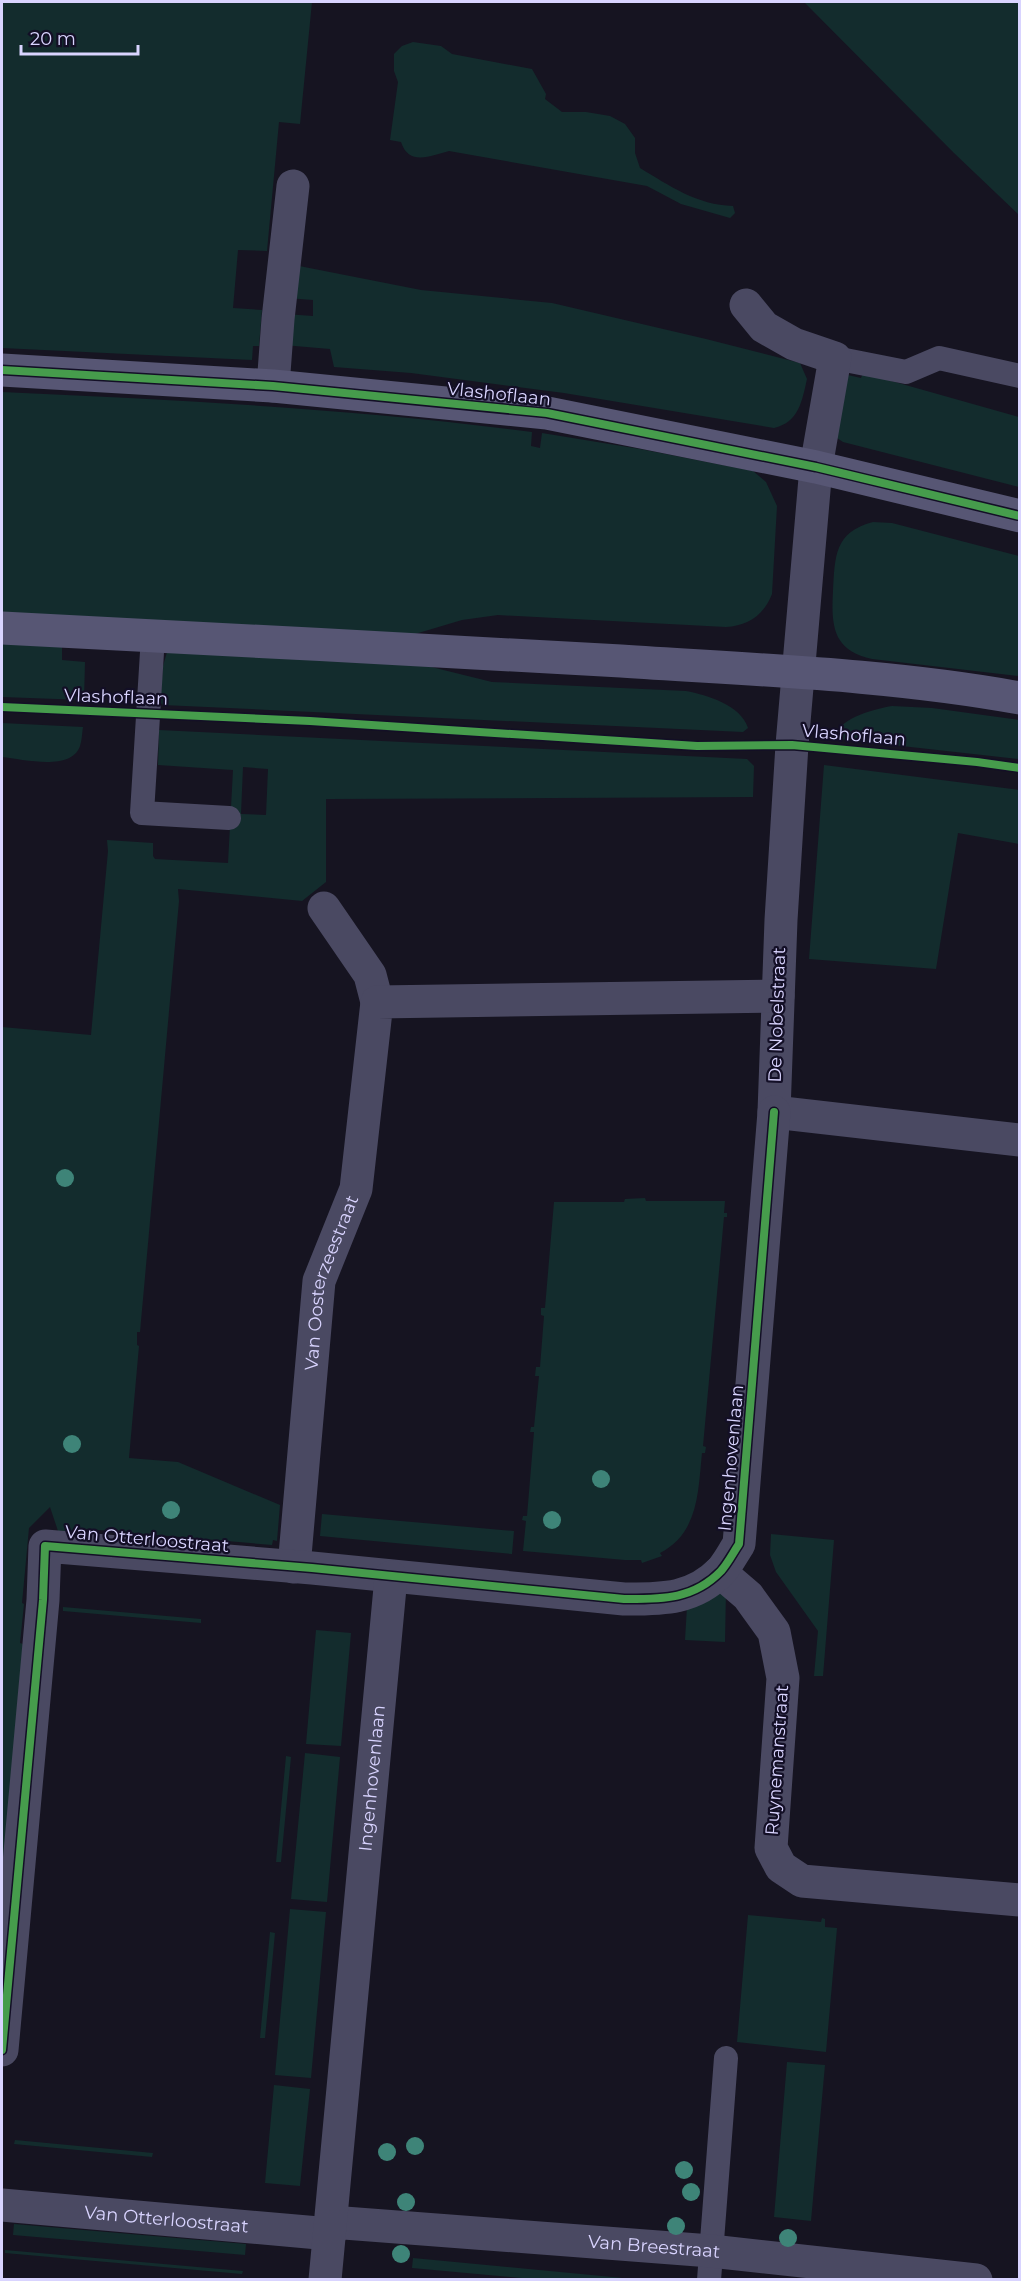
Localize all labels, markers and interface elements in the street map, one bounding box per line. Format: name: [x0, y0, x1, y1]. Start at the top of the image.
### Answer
scale bar: [21, 18, 138, 56]
text: 20 m: [30, 28, 76, 50]
street label: Vlashoflaan: [446, 378, 552, 410]
street label: Vlashoflaan: [63, 684, 169, 710]
street label: Vlashoflaan: [801, 719, 907, 751]
street label: De Nobelstraat: [764, 947, 790, 1083]
street label: Van Oosterzeestraat: [300, 1192, 363, 1371]
street label: Ingenhovenlaan: [714, 1384, 748, 1532]
street label: Van Otterloostraat: [64, 1521, 230, 1557]
street label: Ruynemanstraat: [761, 1684, 793, 1836]
street label: Ingenhovenlaan: [354, 1704, 390, 1852]
street label: Van Otterloostraat: [83, 2201, 249, 2238]
street label: Van Breestraat: [587, 2231, 721, 2263]

